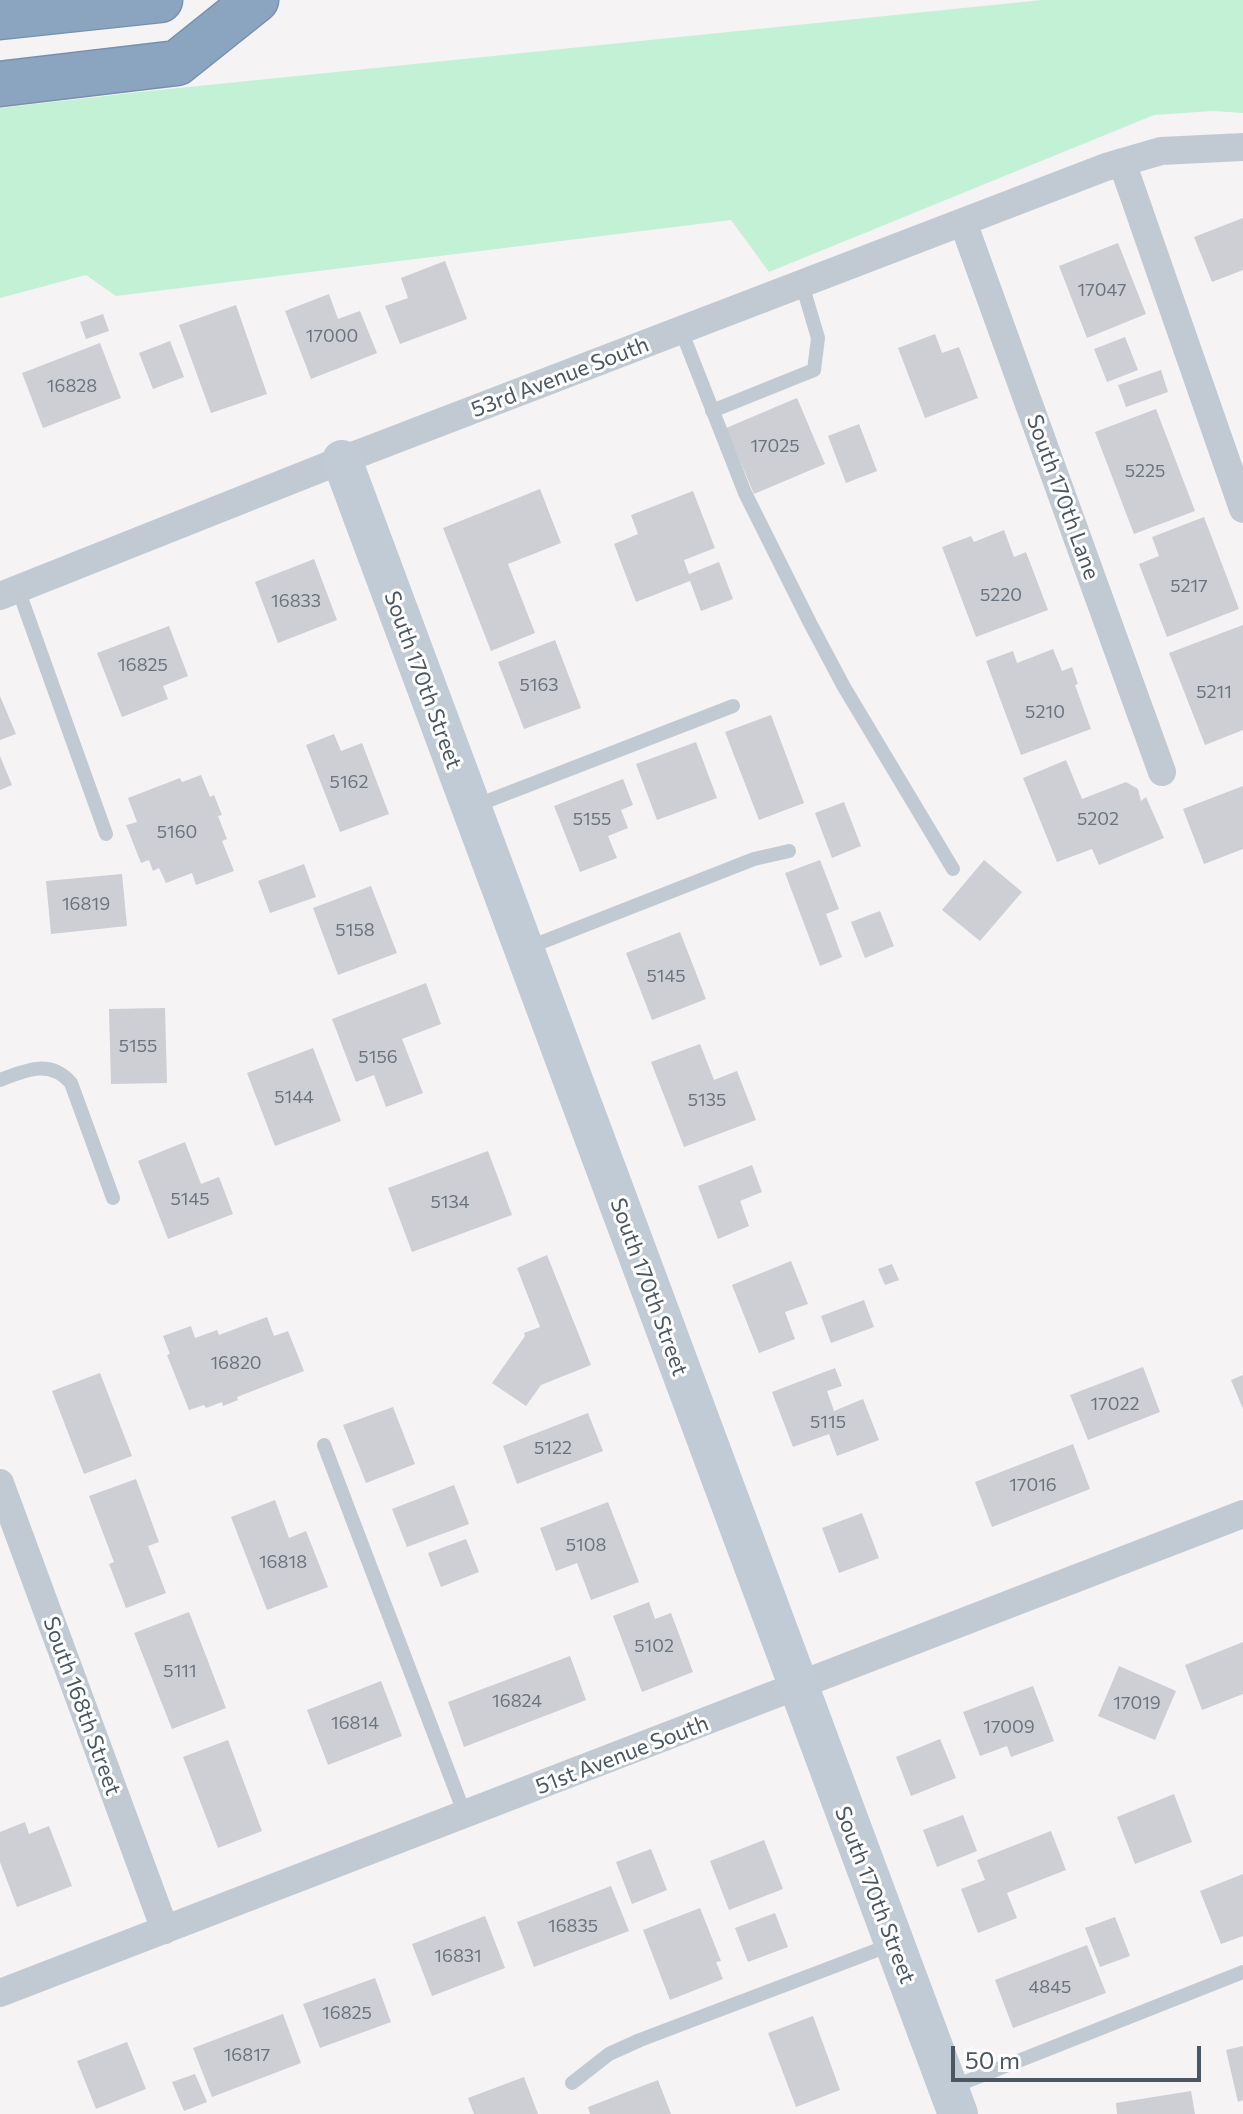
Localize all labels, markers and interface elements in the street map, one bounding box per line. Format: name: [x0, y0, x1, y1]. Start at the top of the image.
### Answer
house number: 17047: [1078, 279, 1126, 301]
house number: 17000: [306, 325, 358, 347]
street label: 53rd Avenue South: [467, 331, 653, 423]
house number: 16828: [47, 375, 97, 397]
street label: South 170th Lane: [1021, 411, 1105, 583]
house number: 17025: [750, 435, 800, 457]
house number: 5225: [1125, 460, 1165, 482]
house number: 5217: [1170, 575, 1208, 597]
house number: 5220: [980, 584, 1022, 606]
street label: South 170th Street: [379, 587, 467, 773]
house number: 16833: [271, 590, 321, 612]
house number: 16825: [118, 654, 168, 676]
house number: 5163: [519, 674, 559, 696]
house number: 5211: [1196, 681, 1232, 703]
house number: 5210: [1025, 701, 1065, 723]
house number: 5162: [330, 771, 368, 793]
house number: 5155: [573, 808, 611, 830]
house number: 5202: [1077, 808, 1119, 830]
house number: 5160: [157, 821, 197, 843]
house number: 16819: [62, 893, 110, 915]
house number: 5158: [335, 919, 375, 941]
house number: 5145: [646, 965, 686, 987]
house number: 5155: [119, 1035, 157, 1057]
house number: 5156: [358, 1046, 398, 1068]
house number: 5144: [274, 1086, 314, 1108]
house number: 5135: [688, 1089, 726, 1111]
house number: 5145: [170, 1188, 210, 1210]
house number: 5134: [430, 1191, 470, 1213]
street label: South 170th Street: [605, 1194, 693, 1380]
house number: 16820: [210, 1352, 262, 1374]
house number: 17022: [1091, 1393, 1139, 1415]
house number: 5115: [810, 1411, 846, 1433]
house number: 5122: [534, 1437, 572, 1459]
house number: 17016: [1009, 1474, 1057, 1496]
house number: 5108: [566, 1534, 606, 1556]
house number: 16818: [259, 1551, 307, 1573]
street label: South 168th Street: [37, 1613, 127, 1799]
house number: 5102: [634, 1635, 674, 1657]
house number: 5111: [163, 1660, 197, 1682]
house number: 16824: [492, 1690, 542, 1712]
house number: 17019: [1113, 1692, 1161, 1714]
street label: 51st Avenue South: [532, 1710, 712, 1800]
house number: 16814: [331, 1712, 379, 1734]
house number: 17009: [983, 1716, 1035, 1738]
street label: South 170th Street: [829, 1803, 921, 1987]
house number: 16835: [548, 1915, 598, 1937]
house number: 16831: [434, 1945, 482, 1967]
house number: 4845: [1029, 1976, 1071, 1998]
house number: 16825: [322, 2002, 372, 2024]
scale bar: [955, 2030, 1205, 2080]
house number: 16817: [224, 2044, 270, 2066]
text: 50 m: [965, 2045, 1020, 2074]

